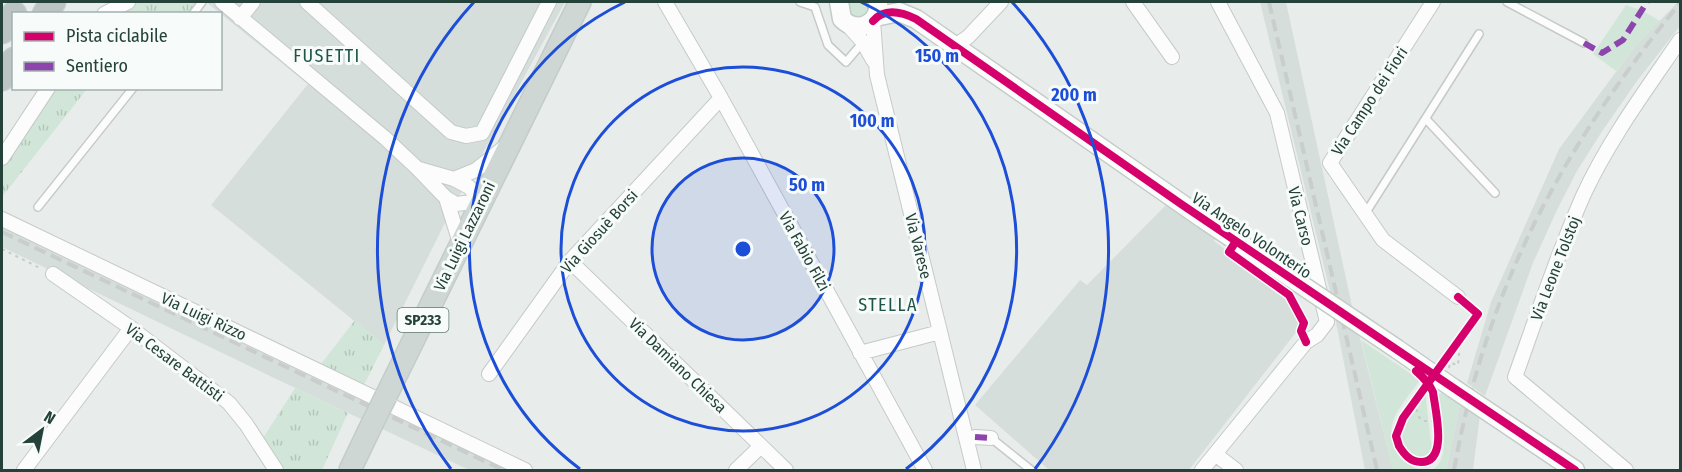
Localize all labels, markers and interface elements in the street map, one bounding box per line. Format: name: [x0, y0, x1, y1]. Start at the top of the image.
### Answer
legend: [12, 12, 222, 90]
text: Pista ciclabile: [66, 25, 168, 47]
street label: Via Campo dei Fiori: [1327, 44, 1412, 159]
district label: FUSETTI: [293, 45, 361, 67]
text: 150 m: [915, 45, 959, 67]
text: Sentiero: [66, 55, 128, 77]
text: 200 m: [1050, 84, 1097, 106]
text: 100 m: [850, 110, 894, 132]
text: 50 m: [789, 174, 825, 196]
street label: Via Luigi Lazzaroni: [430, 178, 499, 294]
street label: Via Carso: [1284, 185, 1317, 248]
street label: Via Giosuè Borsi: [557, 186, 642, 277]
street label: Via Angelo Volonterio: [1188, 188, 1315, 282]
street label: Via Fabio Filzi: [775, 208, 834, 294]
street label: Via Varese: [901, 211, 936, 281]
street label: Via Leone Tolstoj: [1527, 213, 1584, 323]
centre of rings: [733, 239, 753, 259]
street label: Via Luigi Rizzo: [158, 288, 250, 345]
district label: STELLA: [858, 294, 918, 316]
road number: SP233: [398, 308, 448, 332]
street label: Via Damiano Chiesa: [625, 314, 731, 417]
street label: Via Cesare Battisti: [122, 319, 228, 406]
north arrow: [12, 400, 72, 460]
text: N: [41, 407, 59, 428]

